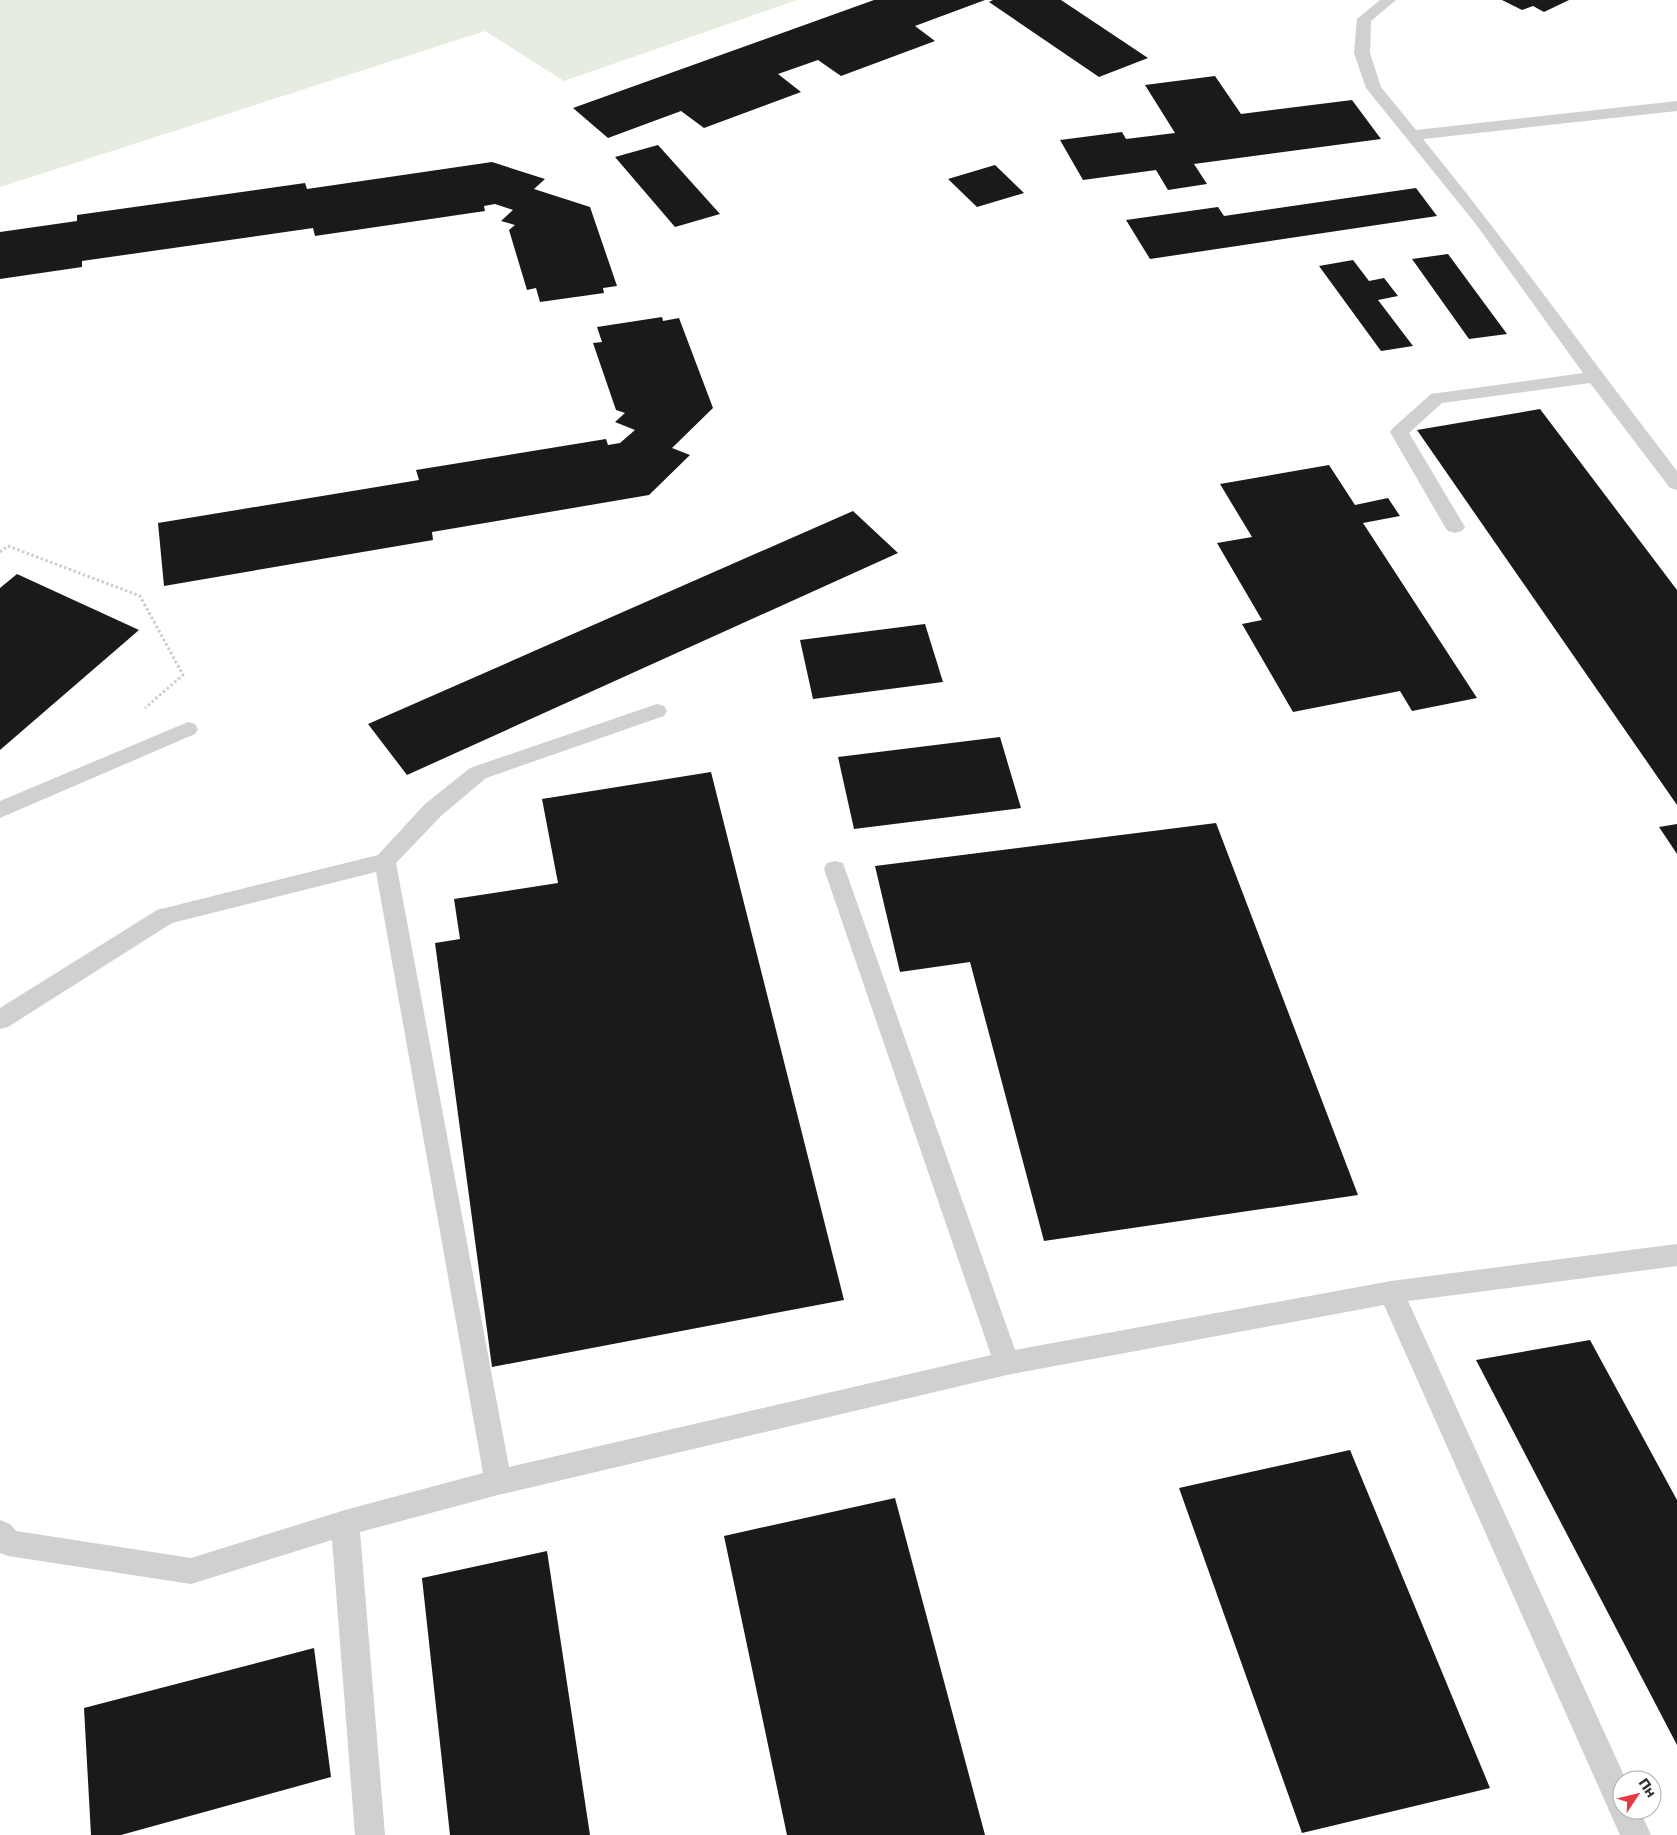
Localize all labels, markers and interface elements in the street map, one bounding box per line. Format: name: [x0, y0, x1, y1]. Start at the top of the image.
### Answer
north arrow: [1612, 1770, 1662, 1820]
text: Пн: [1636, 1775, 1660, 1800]

